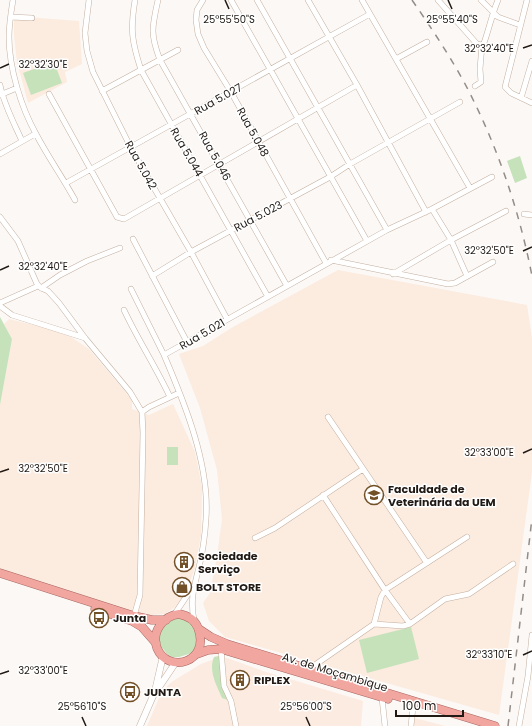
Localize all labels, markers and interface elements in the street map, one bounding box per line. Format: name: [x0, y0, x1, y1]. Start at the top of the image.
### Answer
text: 25°55'50"S: [203, 12, 255, 27]
text: 25°55'40"S: [426, 12, 478, 27]
text: 32°32'40"E: [464, 41, 514, 56]
text: 32°32'30"E: [18, 57, 68, 72]
street label: Rua 5.027: [191, 79, 245, 119]
street label: Rua 5.048: [233, 104, 273, 160]
street label: Rua 5.044: [167, 125, 207, 179]
street label: Rua 5.046: [195, 128, 235, 184]
street label: Rua 5.042: [121, 138, 161, 192]
street label: Rua 5.023: [231, 196, 285, 236]
text: 32°32'50"E: [464, 243, 514, 258]
text: 32°32'40"E: [18, 259, 68, 274]
street label: Rua 5.021: [176, 315, 228, 353]
text: 32°33'00"E: [464, 445, 514, 460]
text: 32°32'50"E: [18, 461, 68, 476]
place label: Faculdade de Veterinária da UEM: [388, 481, 496, 510]
school or university icon: Faculdade de Veterinária da UEM: [363, 484, 385, 506]
place label: Sociedade Serviço: [198, 548, 258, 577]
building icon: Sociedade Serviço: [173, 551, 195, 573]
shop icon: BOLT STORE: [171, 576, 193, 598]
place label: BOLT STORE: [196, 579, 261, 595]
bus stop icon: Junta: [88, 607, 110, 629]
place label: Junta: [113, 610, 146, 626]
text: 32°33'10"E: [466, 647, 512, 662]
street label: Av. de Moçambique: [280, 648, 390, 696]
text: 32°33'00"E: [18, 663, 68, 678]
building icon: RIPLEX: [229, 669, 251, 691]
place label: RIPLEX: [254, 672, 290, 688]
bus stop icon: JUNTA: [119, 681, 141, 703]
place label: JUNTA: [144, 684, 181, 700]
scale bar: [396, 692, 463, 718]
text: 100 m: [402, 697, 436, 714]
text: 25°56'10"S: [58, 699, 106, 714]
text: 25°56'00"S: [280, 699, 332, 714]

